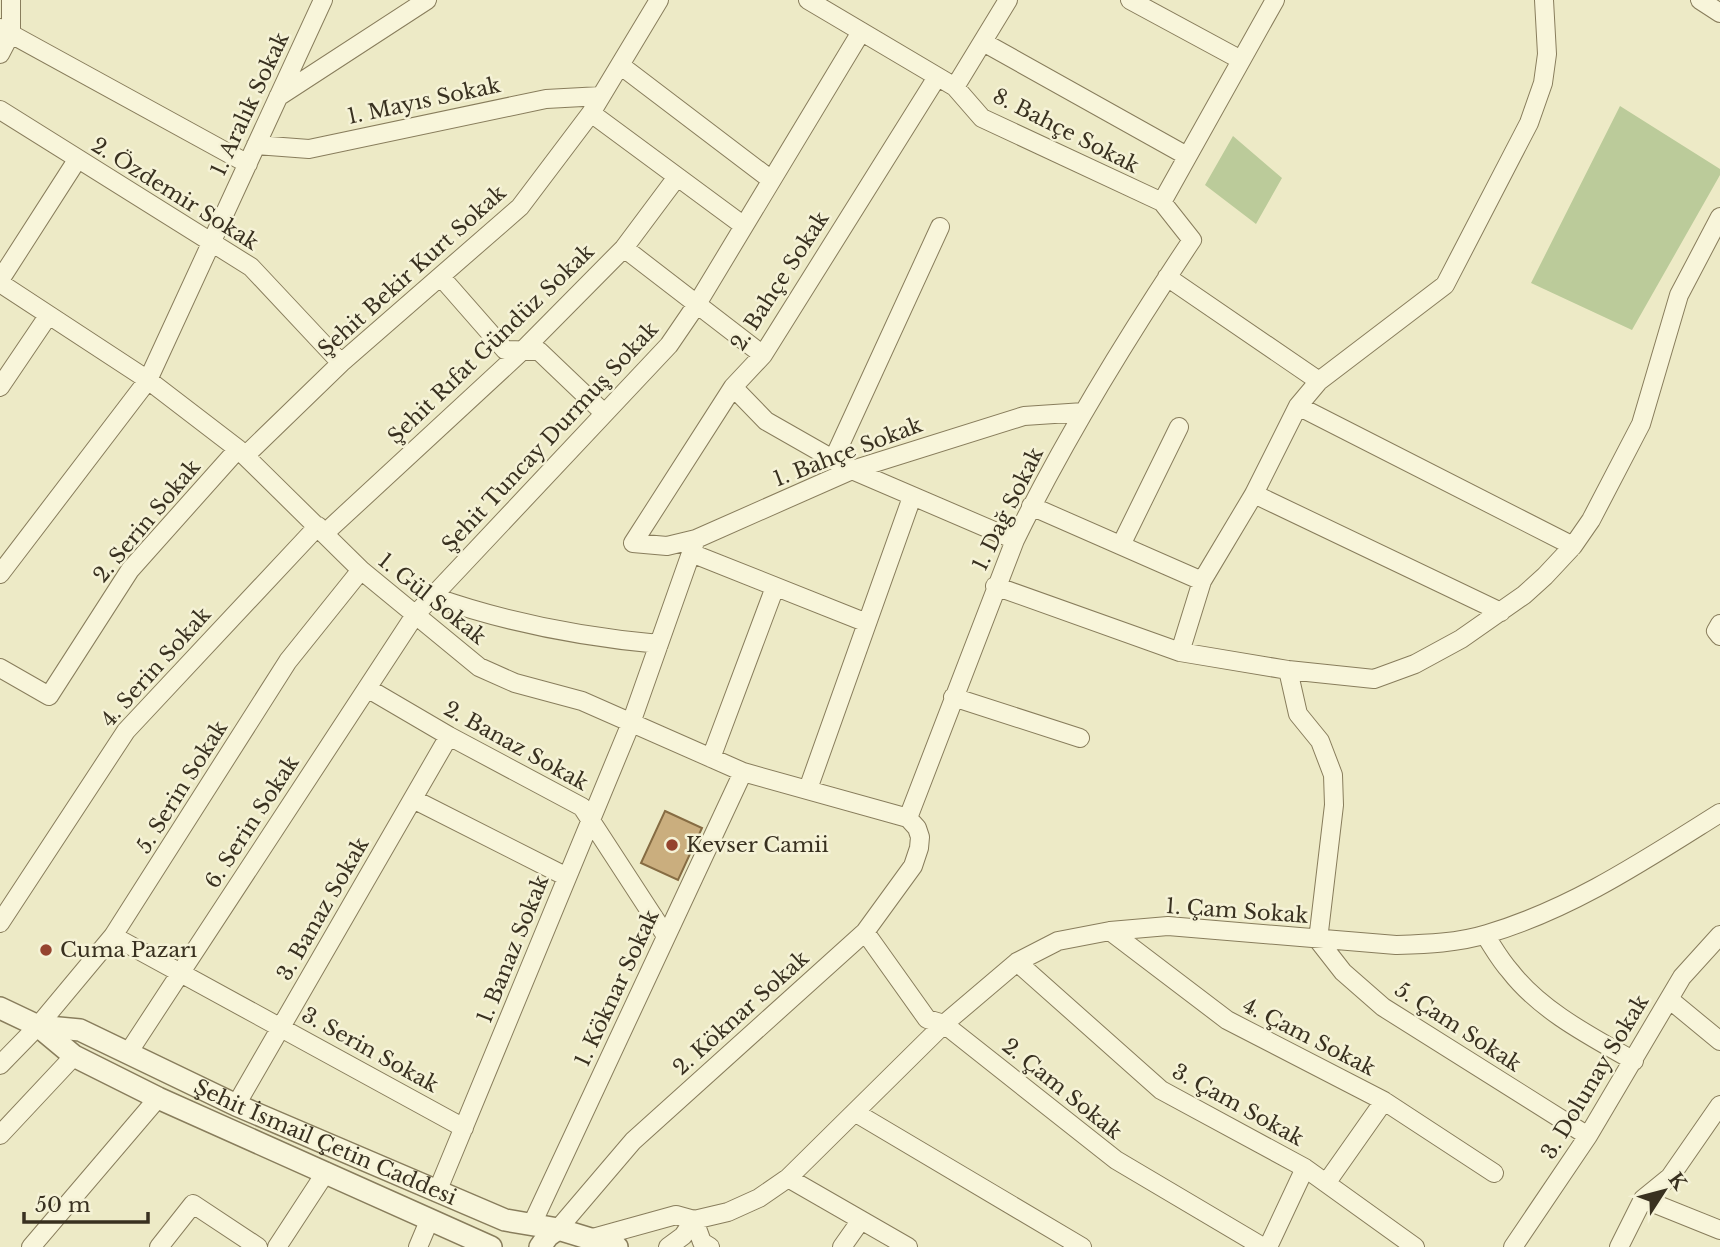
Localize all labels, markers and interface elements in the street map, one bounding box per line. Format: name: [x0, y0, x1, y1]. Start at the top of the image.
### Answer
street label: 1. Aralık Sokak: [205, 28, 295, 180]
street label: 1. Mayıs Sokak: [345, 72, 503, 130]
street label: 8. Bahçe Sokak: [989, 83, 1144, 179]
street label: 2. Özdemir Sokak: [87, 132, 263, 256]
street label: Şehit Bekir Kurt Sokak: [313, 180, 511, 362]
street label: 2. Bahçe Sokak: [725, 206, 835, 356]
street label: Şehit Rıfat Gündüz Sokak: [382, 239, 600, 449]
street label: Şehit Tuncay Durmuş Sokak: [436, 316, 664, 558]
street label: 1. Bahçe Sokak: [770, 412, 926, 492]
street label: 1. Dağ Sokak: [967, 443, 1049, 575]
street label: 2. Serin Sokak: [88, 454, 206, 588]
street label: 1. Gül Sokak: [373, 548, 491, 650]
street label: 4. Serin Sokak: [96, 602, 217, 732]
street label: 2. Banaz Sokak: [439, 696, 593, 796]
street label: 5. Serin Sokak: [131, 716, 233, 858]
street label: 6. Serin Sokak: [199, 751, 305, 893]
place label: Kevser Camii: [686, 832, 829, 858]
street label: 3. Banaz Sokak: [272, 833, 375, 985]
marker: Kevser Camii: [664, 837, 680, 853]
street label: 1. Banaz Sokak: [471, 871, 555, 1027]
street label: 1. Çam Sokak: [1165, 893, 1309, 929]
street label: 1. Köknar Sokak: [569, 906, 665, 1070]
place label: Cuma Pazarı: [60, 937, 197, 963]
marker: Cuma Pazarı: [38, 942, 54, 958]
street label: 2. Köknar Sokak: [668, 945, 814, 1081]
street label: 5. Çam Sokak: [1390, 977, 1526, 1077]
street label: 3. Dolunay Sokak: [1536, 990, 1654, 1164]
street label: 4. Çam Sokak: [1238, 992, 1380, 1082]
street label: 3. Serin Sokak: [297, 1002, 443, 1098]
street label: 2. Çam Sokak: [997, 1033, 1127, 1145]
street label: 3. Çam Sokak: [1168, 1058, 1308, 1152]
street label: Şehit İsmail Çetin Caddesi: [190, 1074, 460, 1211]
north arrow: [1629, 1156, 1699, 1226]
text: K: [1663, 1168, 1692, 1195]
scale bar: [24, 1180, 149, 1224]
text: 50 m: [35, 1192, 91, 1218]

